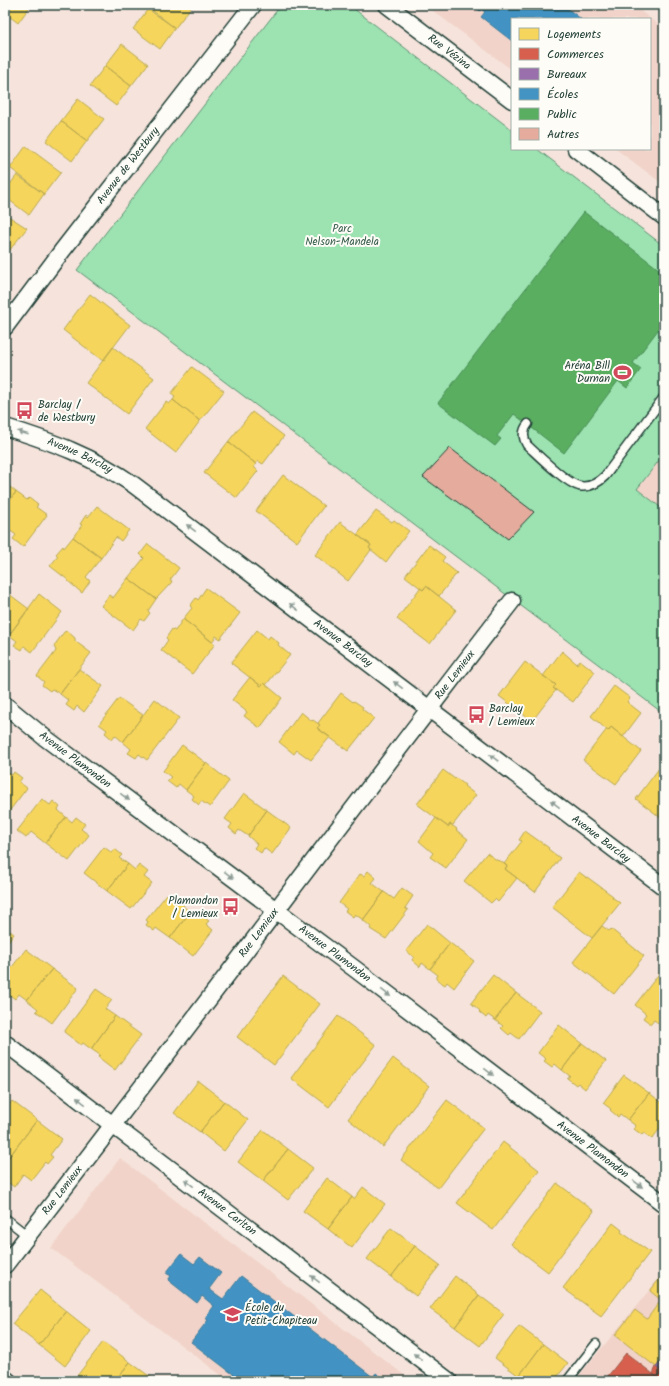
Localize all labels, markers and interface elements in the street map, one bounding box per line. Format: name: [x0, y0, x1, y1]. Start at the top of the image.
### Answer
legend: [511, 18, 651, 150]
text: Logements: [547, 25, 601, 44]
street label: Rue Vézina: [424, 30, 475, 75]
text: Commerces: [547, 45, 604, 64]
text: Bureaux: [547, 65, 587, 84]
text: Écoles: [547, 85, 578, 104]
text: Public: [547, 105, 577, 124]
street label: Avenue de Westbury: [92, 122, 165, 208]
text: Autres: [547, 125, 579, 144]
park label: Parc Nelson-Mandela: [305, 220, 379, 251]
place label: Aréna Bill Durnan: [564, 357, 610, 388]
sports icon: Aréna Bill Durnan: [613, 362, 633, 382]
place label: Barclay / de Westbury: [38, 396, 96, 427]
bus stop icon: Barclay / de Westbury: [15, 401, 35, 421]
one-way arrow: [17, 430, 29, 436]
street label: Avenue Barclay: [44, 433, 117, 479]
one-way arrow: [185, 524, 196, 532]
one-way arrow: [289, 603, 300, 611]
street label: Avenue Barclay: [309, 615, 377, 672]
street label: Rue Lemieux: [430, 646, 480, 704]
one-way arrow: [393, 681, 403, 689]
place label: Barclay / Lemieux: [489, 700, 535, 731]
bus stop icon: Barclay / Lemieux: [466, 705, 486, 725]
street label: Avenue Plamondon: [35, 727, 115, 793]
one-way arrow: [489, 754, 500, 762]
one-way arrow: [119, 793, 130, 801]
one-way arrow: [549, 800, 560, 808]
street label: Avenue Barclay: [567, 811, 635, 868]
one-way arrow: [223, 871, 234, 879]
place label: Plamondon / Lemieux: [168, 892, 218, 923]
bus stop icon: Plamondon / Lemieux: [221, 897, 241, 917]
street label: Rue Lemieux: [234, 904, 284, 962]
street label: Avenue Plamondon: [294, 921, 375, 987]
one-way arrow: [381, 989, 391, 997]
one-way arrow: [484, 1067, 495, 1076]
one-way arrow: [76, 1097, 87, 1106]
street label: Avenue Plamondon: [553, 1116, 633, 1183]
street label: Rue Lemieux: [38, 1162, 88, 1219]
one-way arrow: [184, 1179, 195, 1187]
one-way arrow: [632, 1180, 643, 1188]
street label: Avenue Carlton: [194, 1184, 260, 1240]
one-way arrow: [309, 1275, 320, 1283]
place label: École du Petit-Chapiteau: [245, 1299, 318, 1330]
school or university icon: École du Petit-Chapiteau: [222, 1304, 242, 1324]
one-way arrow: [413, 1353, 424, 1362]

